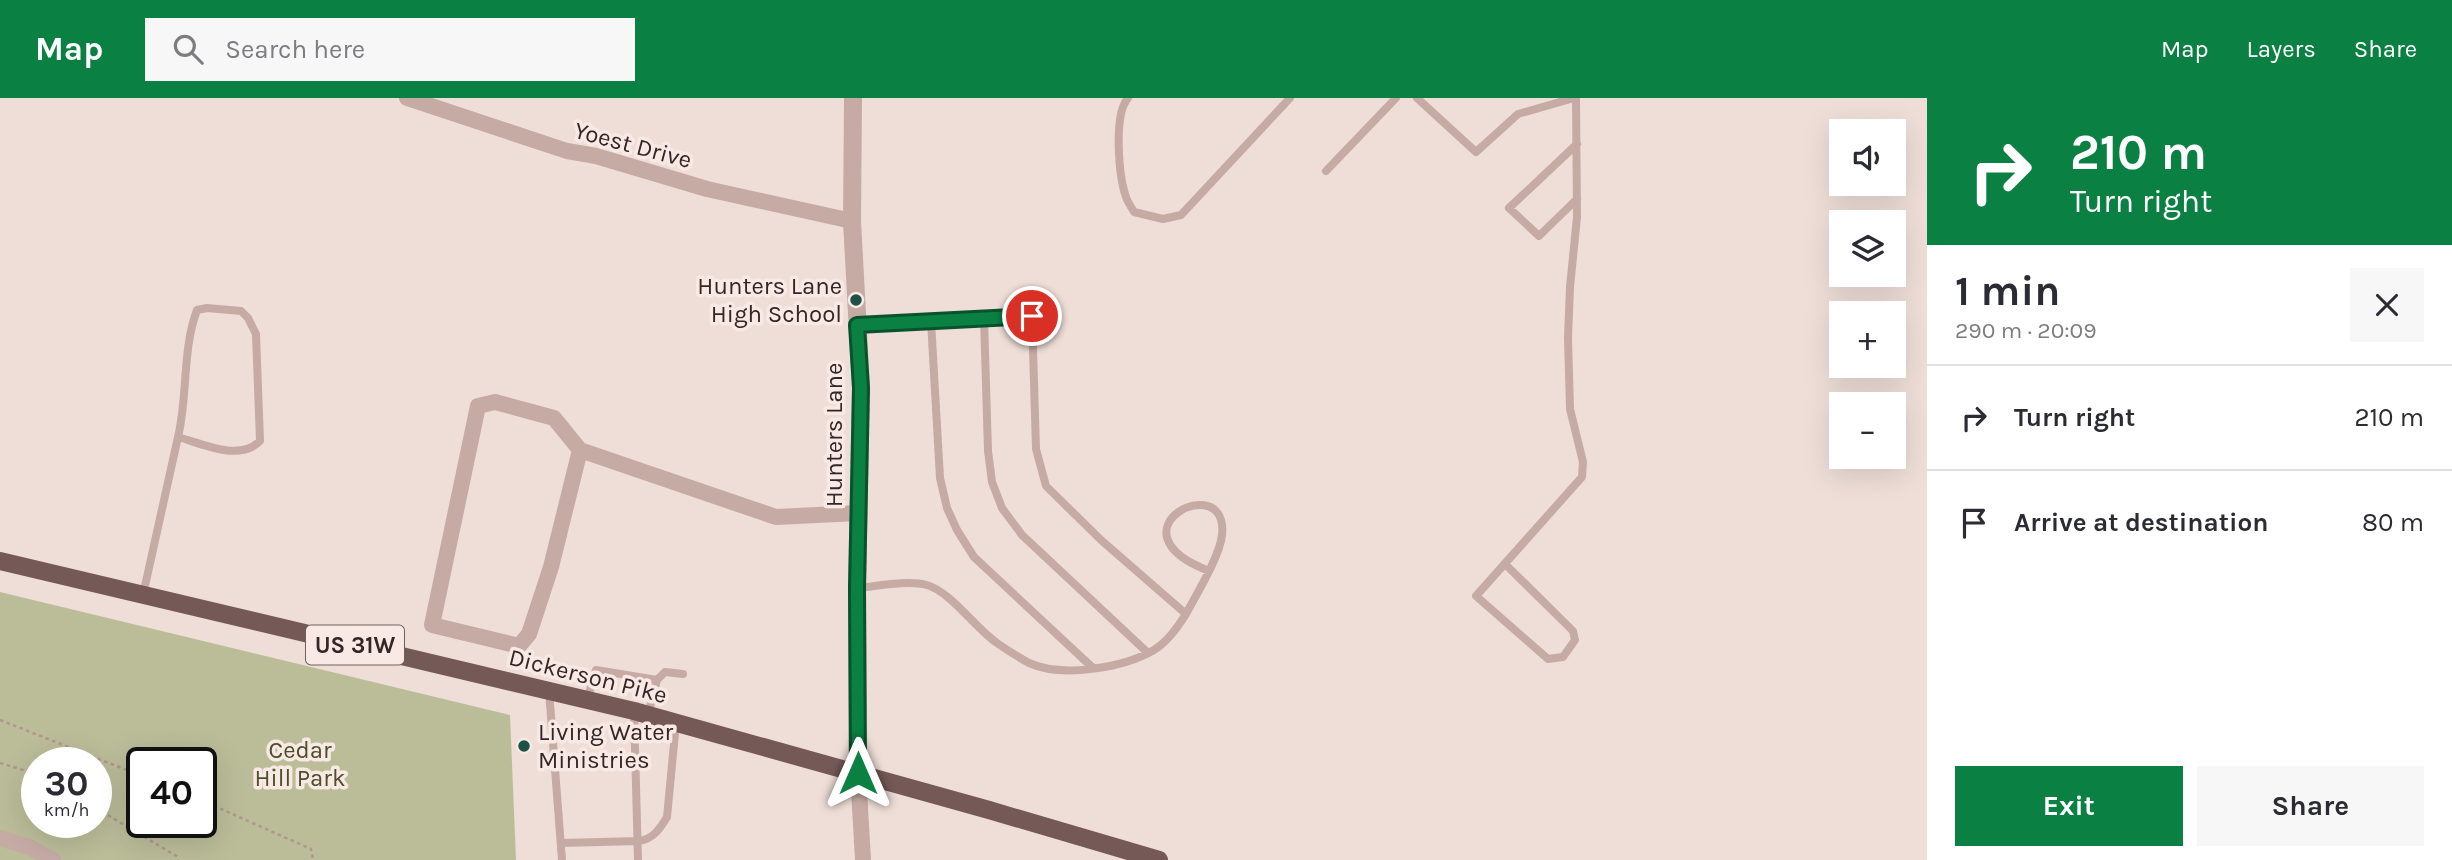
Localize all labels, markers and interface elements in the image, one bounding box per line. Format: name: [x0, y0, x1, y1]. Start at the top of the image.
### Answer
search box: [145, 18, 635, 81]
text: Map: [35, 30, 103, 68]
icon: search: [169, 30, 207, 68]
text: Search here: [225, 34, 365, 65]
text: Map: [2161, 35, 2209, 63]
text: Layers: [2247, 35, 2316, 63]
text: Share: [2354, 35, 2417, 63]
street label: Yoest Drive: [571, 116, 695, 174]
map controls: [1829, 119, 1906, 469]
button: sound: [1829, 119, 1906, 196]
text: 210 m: [2070, 124, 2207, 181]
icon: right: [1955, 126, 2046, 217]
text: Turn right: [2070, 183, 2212, 220]
button: layers: [1829, 210, 1906, 287]
text: 1 min: [1955, 266, 2060, 316]
button: close: [2350, 268, 2424, 342]
place label: Hunters Lane High School: [697, 272, 842, 328]
pin: [1002, 286, 1062, 346]
marker: Hunters Lane High School: [848, 292, 864, 308]
icon: arrive: [1013, 297, 1051, 335]
button: +: [1829, 301, 1906, 378]
text: 290 m · 20:09: [1955, 317, 2097, 344]
street label: Hunters Lane: [820, 363, 848, 507]
button: −: [1829, 392, 1906, 469]
icon: right: [1955, 399, 1993, 437]
text: Turn right: [2014, 402, 2135, 433]
text: 210 m: [2354, 402, 2424, 433]
icon: arrive: [1955, 504, 1993, 542]
text: Arrive at destination: [2014, 507, 2268, 538]
text: 80 m: [2362, 507, 2424, 538]
road number: US 31W: [306, 625, 404, 664]
street label: Dickerson Pike: [506, 643, 670, 709]
place label: Living Water Ministries: [538, 718, 674, 774]
park label: Cedar Hill Park: [254, 736, 346, 792]
position arrow: [821, 736, 895, 810]
marker: Living Water Ministries: [516, 738, 532, 754]
speed limit sign: 40: [126, 747, 217, 838]
text: 30: [45, 763, 88, 804]
button: Exit: [1955, 766, 2183, 846]
button: Share: [2197, 766, 2424, 846]
text: km/h: [44, 799, 89, 821]

